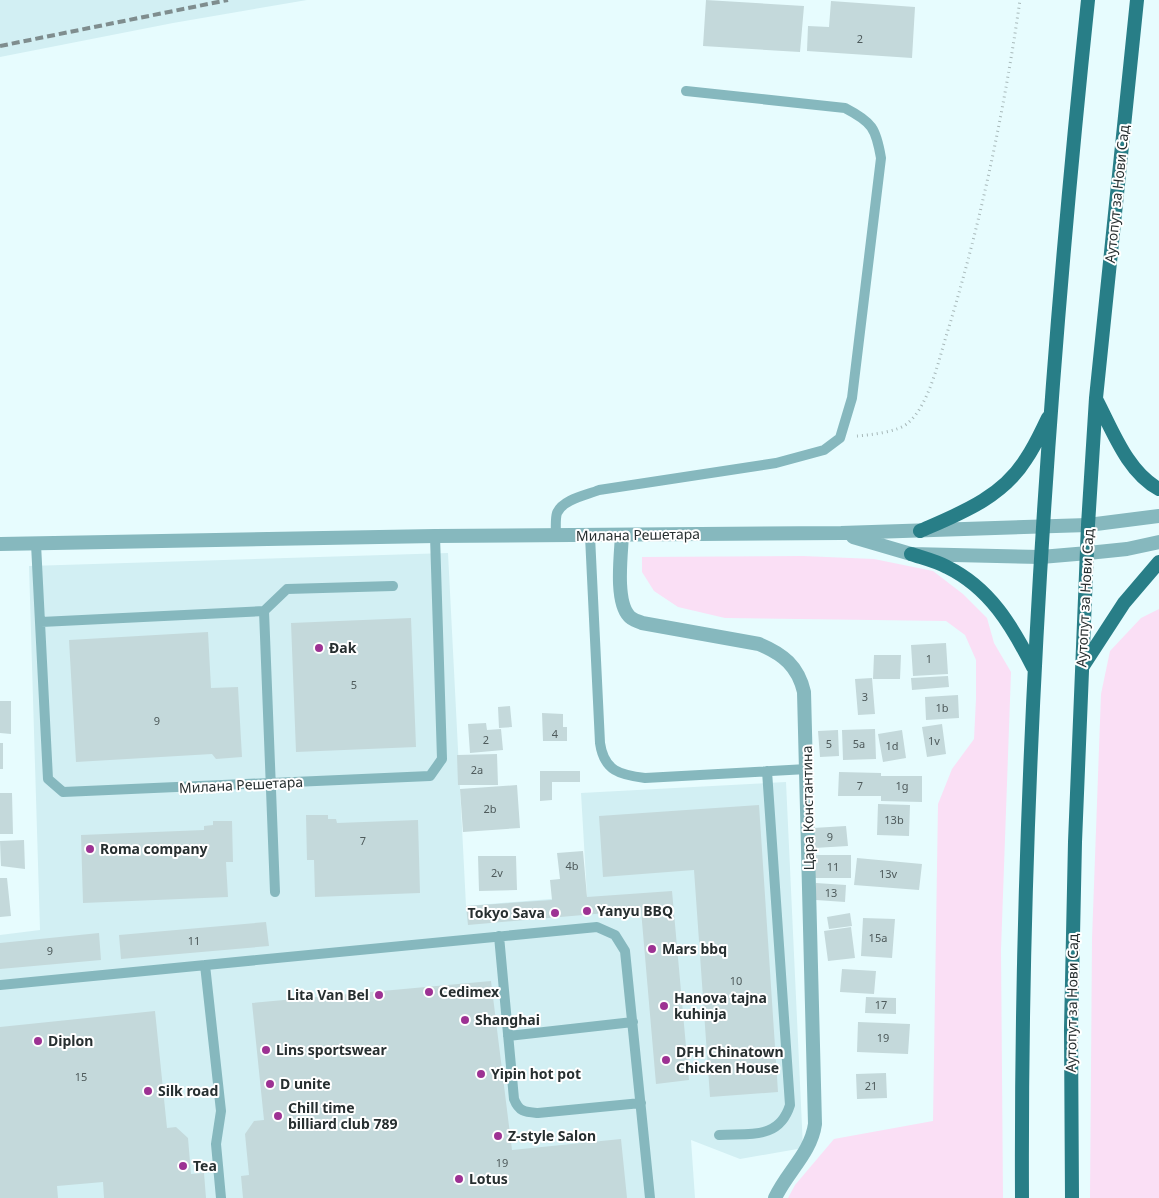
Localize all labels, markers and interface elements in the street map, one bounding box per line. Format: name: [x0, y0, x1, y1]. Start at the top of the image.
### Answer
house number: 2: [857, 31, 863, 46]
street label: Аутопут за Нови Сад: [1100, 124, 1133, 264]
street label: Милана Решетара: [576, 524, 700, 545]
street label: Аутопут за Нови Сад: [1071, 528, 1098, 668]
place label: Đak: [329, 638, 357, 657]
marker: Đak: [313, 642, 325, 654]
house number: 1: [926, 651, 932, 666]
house number: 5: [351, 677, 357, 692]
house number: 3: [862, 689, 868, 704]
house number: 1b: [935, 700, 949, 715]
house number: 9: [154, 713, 160, 728]
house number: 4: [552, 726, 559, 741]
house number: 2: [483, 732, 489, 747]
house number: 1v: [928, 733, 940, 748]
house number: 5: [826, 736, 832, 751]
house number: 5a: [853, 736, 865, 751]
house number: 1d: [885, 738, 899, 753]
street label: Цара Константина: [797, 745, 818, 871]
house number: 2a: [471, 762, 483, 777]
street label: Милана Решетара: [178, 772, 303, 797]
house number: 7: [857, 778, 863, 793]
house number: 1g: [895, 778, 909, 793]
house number: 2b: [483, 801, 497, 816]
house number: 13b: [884, 812, 904, 827]
house number: 9: [827, 829, 833, 844]
house number: 7: [360, 833, 366, 848]
place label: Roma company: [100, 839, 208, 858]
marker: Roma company: [84, 843, 96, 855]
house number: 4b: [565, 858, 579, 873]
house number: 11: [827, 859, 839, 874]
house number: 2v: [491, 865, 503, 880]
house number: 13v: [879, 866, 897, 881]
house number: 13: [825, 885, 837, 900]
place label: Yanyu BBQ: [597, 901, 673, 920]
place label: Tokyo Sava: [468, 903, 545, 922]
marker: Yanyu BBQ: [581, 905, 593, 917]
marker: Tokyo Sava: [549, 907, 561, 919]
house number: 15a: [869, 930, 887, 945]
house number: 11: [188, 933, 200, 948]
street label: Аутопут за Нови Сад: [1061, 933, 1082, 1072]
place label: Mars bbq: [662, 939, 727, 958]
house number: 9: [47, 943, 53, 958]
marker: Mars bbq: [646, 943, 658, 955]
house number: 10: [730, 973, 742, 988]
place label: Cedimex: [439, 982, 500, 1001]
place label: Lita Van Bel: [287, 985, 369, 1004]
marker: Cedimex: [423, 986, 435, 998]
place label: Hanova tajna kuhinja: [674, 988, 767, 1023]
marker: Lita Van Bel: [373, 989, 385, 1001]
house number: 17: [875, 997, 887, 1012]
marker: Hanova tajna kuhinja: [658, 1000, 670, 1012]
place label: Shanghai: [475, 1010, 540, 1029]
marker: Shanghai: [459, 1014, 471, 1026]
house number: 19: [877, 1030, 889, 1045]
place label: Diplon: [48, 1031, 93, 1050]
marker: Diplon: [32, 1035, 44, 1047]
place label: Lins sportswear: [276, 1040, 387, 1059]
place label: DFH Chinatown Chicken House: [676, 1042, 784, 1077]
marker: Lins sportswear: [260, 1044, 272, 1056]
marker: DFH Chinatown Chicken House: [660, 1054, 672, 1066]
place label: Yipin hot pot: [491, 1064, 581, 1083]
marker: Yipin hot pot: [475, 1068, 487, 1080]
house number: 15: [75, 1069, 87, 1084]
place label: D unite: [280, 1074, 331, 1093]
marker: D unite: [264, 1078, 276, 1090]
house number: 21: [865, 1078, 877, 1093]
place label: Silk road: [158, 1081, 218, 1100]
marker: Silk road: [142, 1085, 154, 1097]
place label: Chill time billiard club 789: [288, 1098, 397, 1133]
marker: Chill time billiard club 789: [272, 1110, 284, 1122]
place label: Z-style Salon: [508, 1126, 596, 1145]
marker: Z-style Salon: [492, 1130, 504, 1142]
house number: 19: [496, 1155, 508, 1170]
place label: Tea: [193, 1156, 217, 1175]
marker: Tea: [177, 1160, 189, 1172]
place label: Lotus: [469, 1169, 508, 1188]
marker: Lotus: [453, 1173, 465, 1185]

